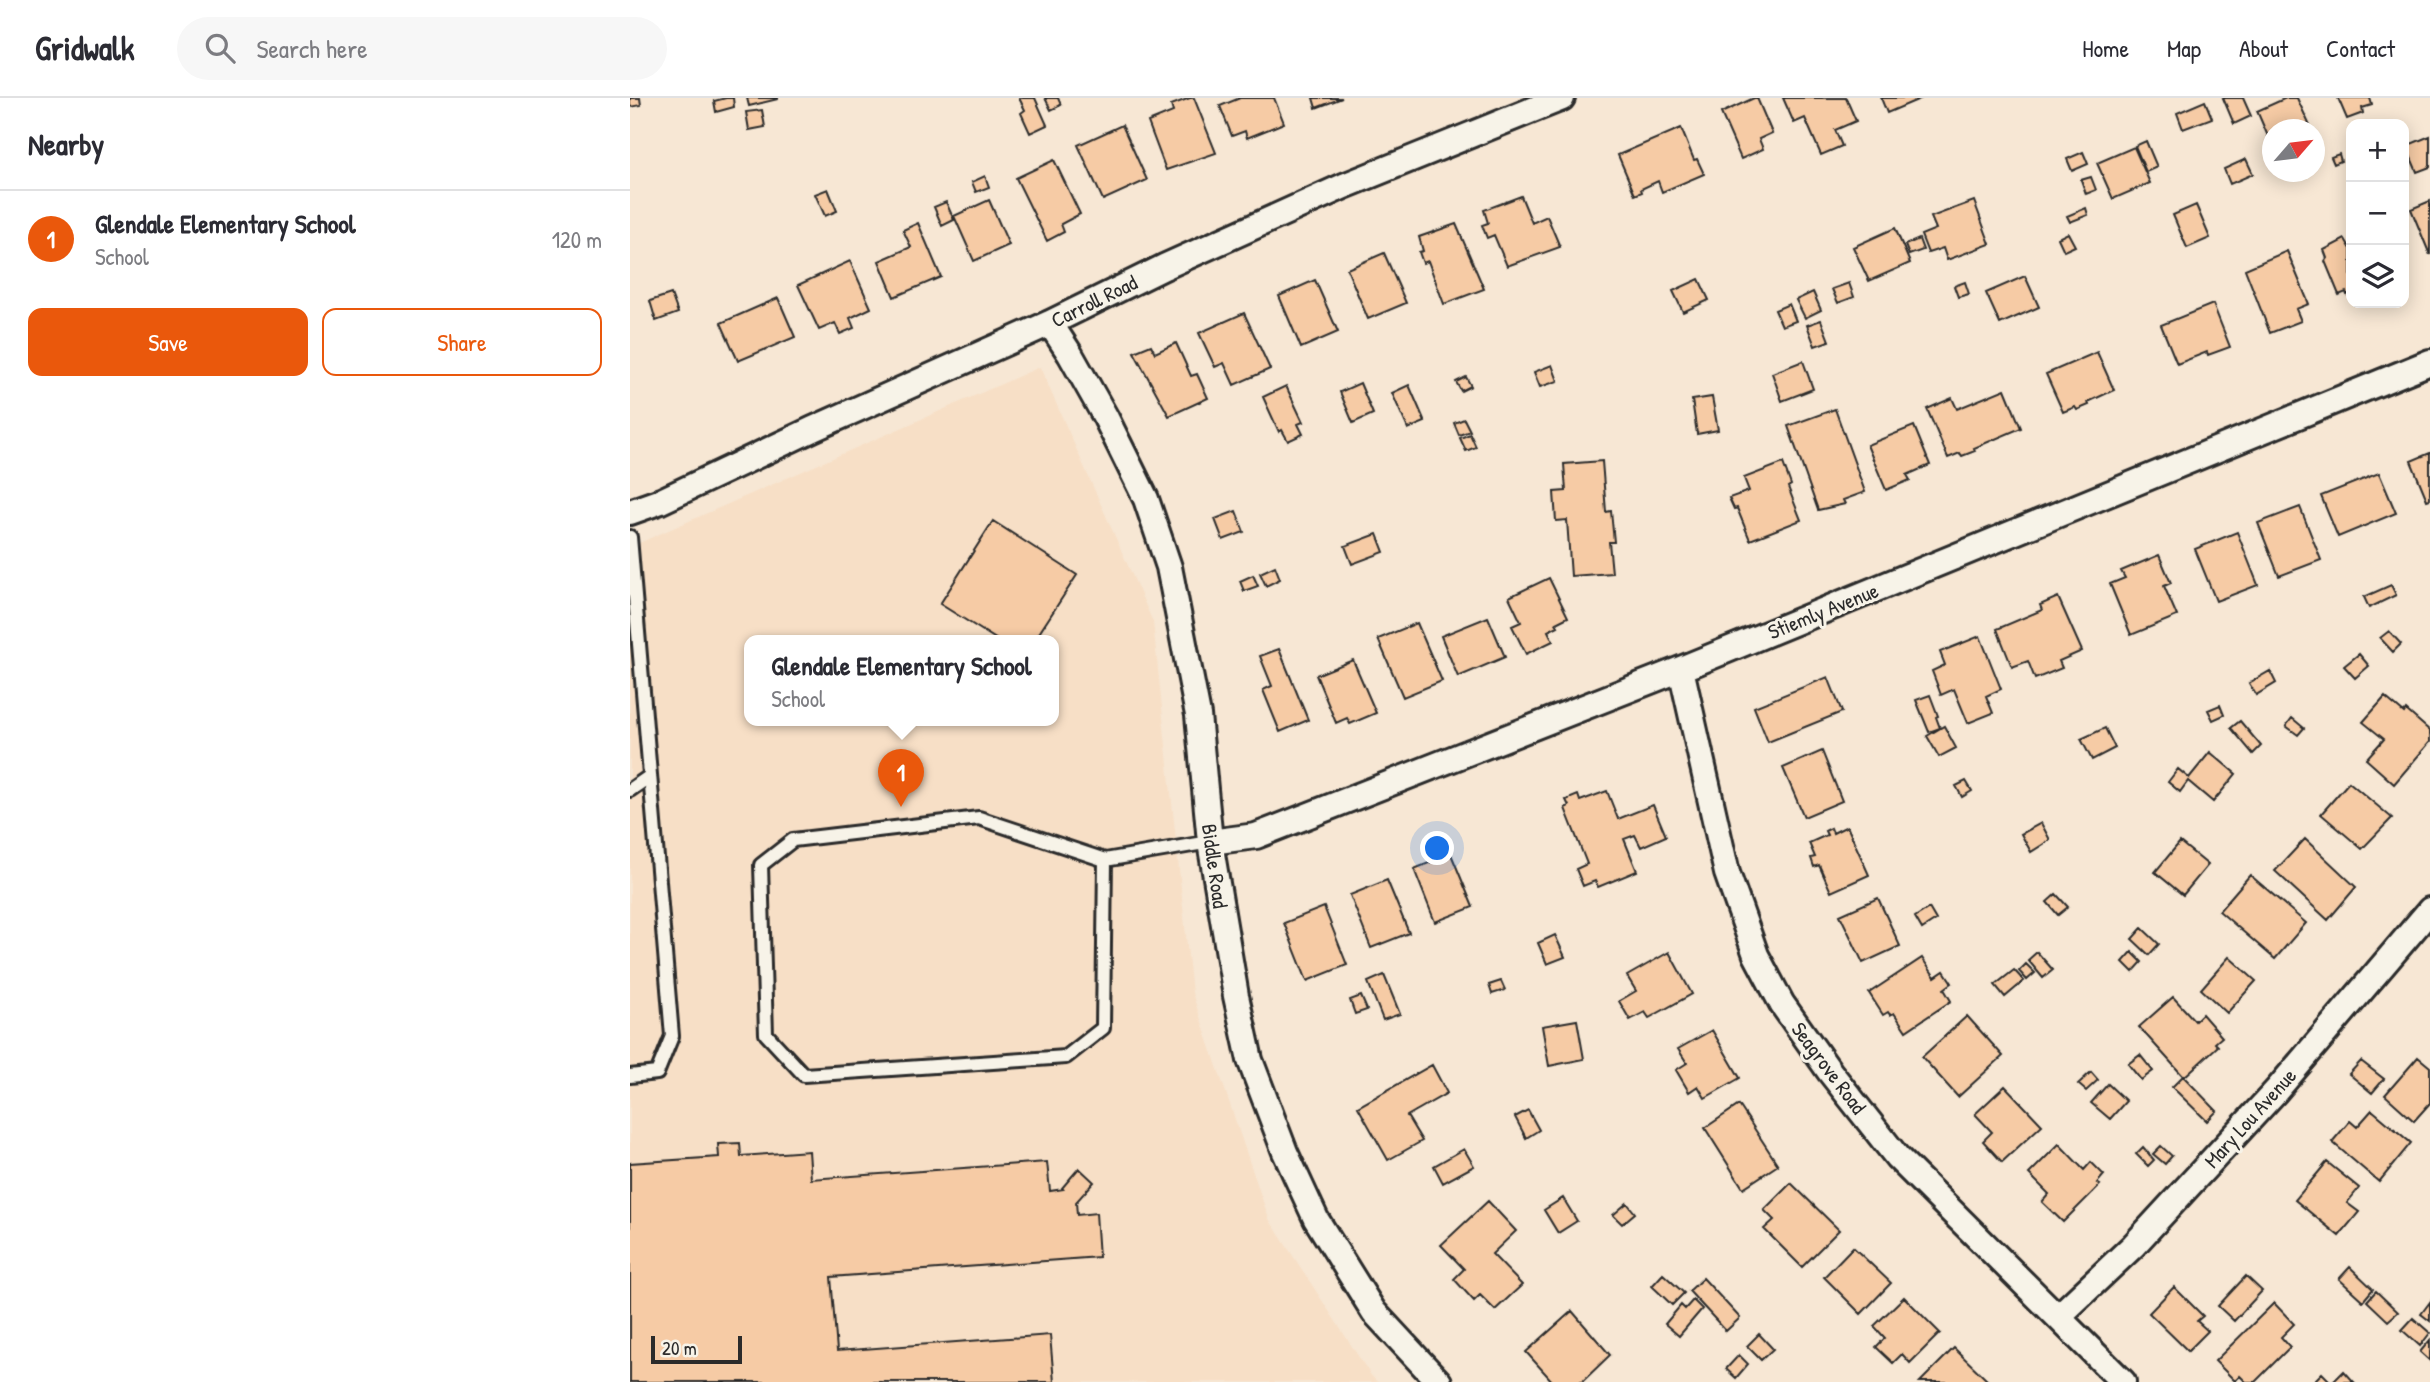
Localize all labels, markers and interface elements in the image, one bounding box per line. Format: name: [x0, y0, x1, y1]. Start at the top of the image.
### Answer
search box: [177, 17, 667, 80]
text: Gridwalk: [35, 26, 135, 70]
icon: search: [201, 29, 239, 67]
text: Search here: [257, 31, 368, 66]
text: Home: [2082, 32, 2129, 64]
text: Map: [2167, 32, 2201, 64]
text: About: [2239, 32, 2288, 64]
text: Contact: [2326, 32, 2395, 64]
north arrow: [2262, 119, 2325, 182]
map controls: [2346, 119, 2409, 308]
button: +: [2346, 119, 2409, 182]
text: Nearby: [28, 124, 104, 164]
button: −: [2346, 182, 2409, 245]
text: Glendale Elementary School: [95, 206, 356, 241]
text: 1: [47, 224, 55, 255]
text: 120 m: [552, 224, 602, 255]
text: School: [95, 241, 149, 272]
button: layers: [2346, 245, 2409, 308]
street label: Carroll Road: [1046, 268, 1142, 334]
button: Save: [28, 308, 308, 376]
button: Share: [322, 308, 602, 376]
street label: Stiemly Avenue: [1763, 576, 1883, 646]
popup: [744, 635, 1059, 726]
text: Glendale Elementary School: [771, 648, 1032, 683]
text: School: [771, 683, 825, 714]
pin: 1: [878, 749, 924, 807]
street label: Biddle Road: [1195, 822, 1235, 910]
your location: [1420, 831, 1454, 865]
street label: Seagrove Road: [1785, 1016, 1873, 1120]
street label: Mary Lou Avenue: [2197, 1062, 2303, 1174]
scale bar: [651, 1333, 742, 1365]
text: 20 m: [662, 1335, 697, 1361]

